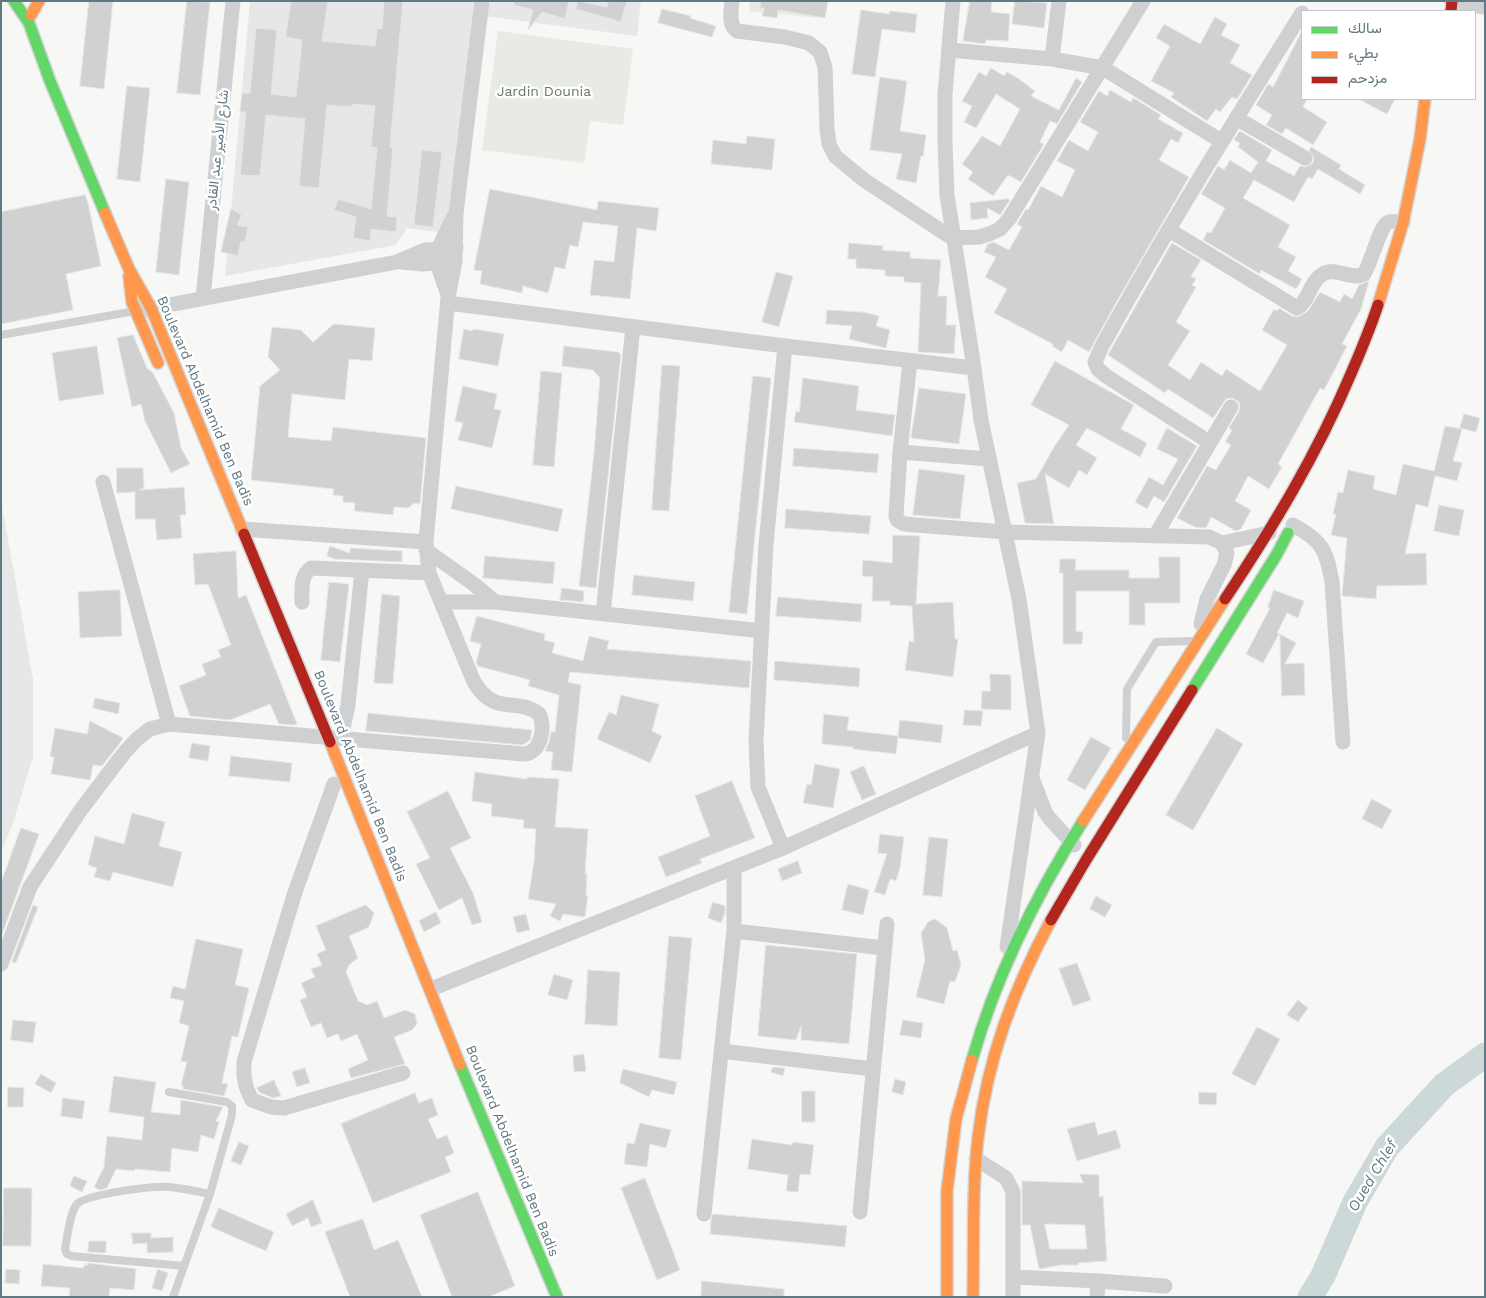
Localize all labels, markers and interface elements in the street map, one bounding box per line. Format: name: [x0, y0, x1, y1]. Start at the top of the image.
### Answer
legend: [1301, 10, 1476, 100]
text: سالك: [1348, 19, 1382, 37]
text: بطيء: [1348, 44, 1378, 62]
text: مزدحم: [1348, 69, 1387, 87]
park label: Jardin Dounia: [497, 84, 591, 100]
street label: شارع الأمير عبد القادر: [203, 89, 233, 211]
street label: Boulevard Abdelhamid Ben Badis: [153, 294, 257, 508]
street label: Boulevard Abdelhamid Ben Badis: [310, 668, 410, 884]
street label: Boulevard Abdelhamid Ben Badis: [462, 1043, 562, 1259]
water label: Oued Chlef: [1345, 1137, 1401, 1215]

